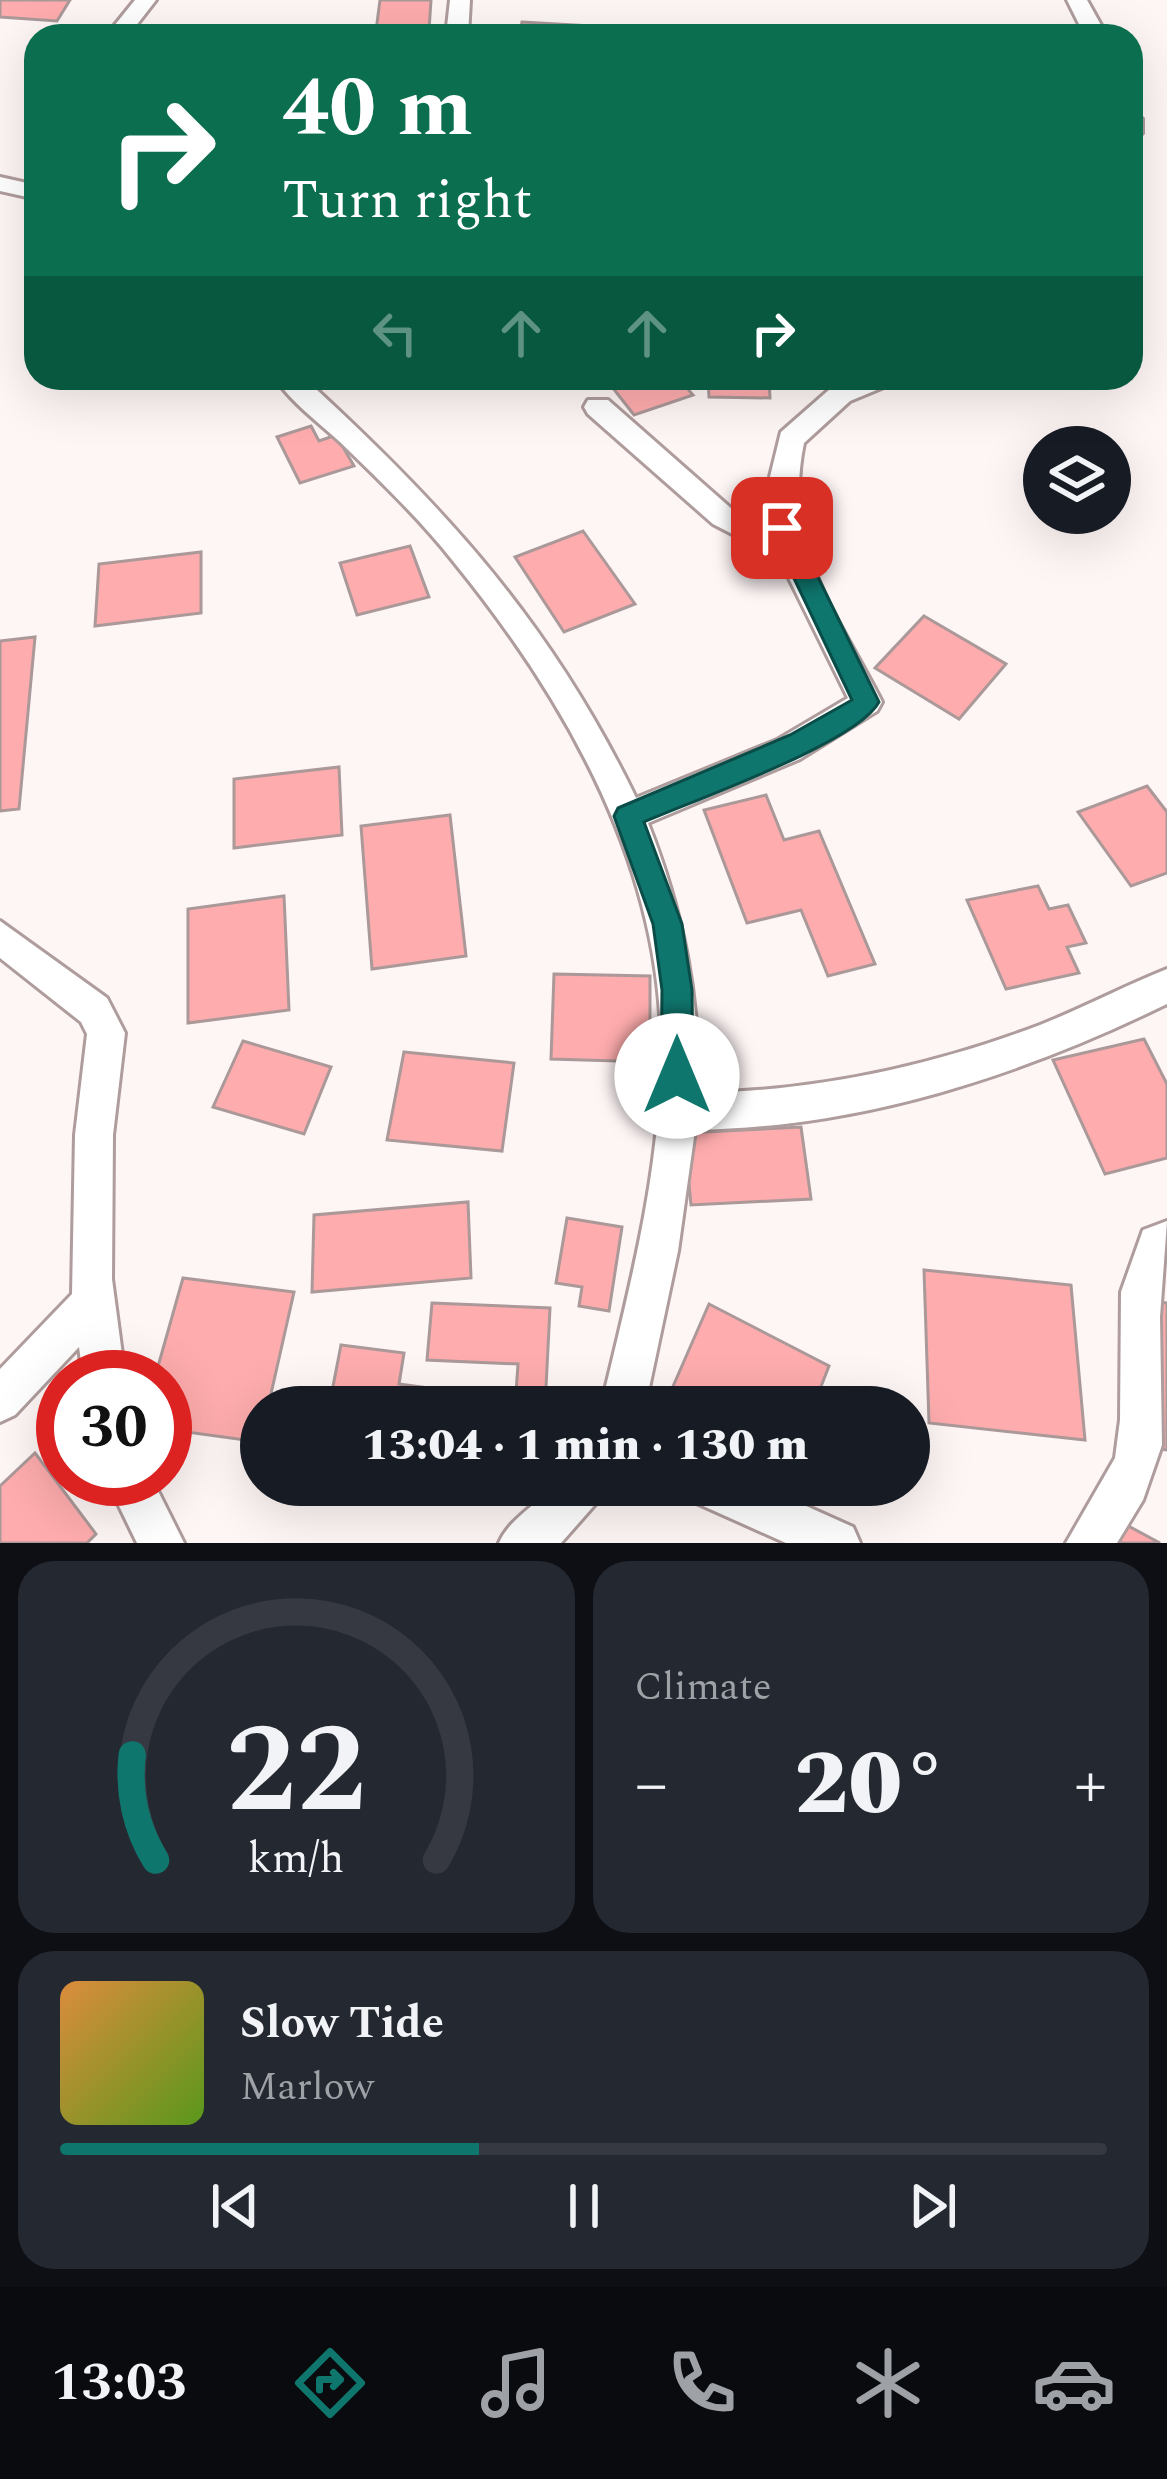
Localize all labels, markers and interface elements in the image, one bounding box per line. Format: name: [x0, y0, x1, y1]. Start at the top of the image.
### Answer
text: 40 m: [282, 45, 473, 173]
icon: right: [84, 72, 240, 228]
text: Turn right: [282, 160, 532, 242]
icon: left: [362, 300, 428, 366]
icon: ahead: [488, 300, 554, 366]
icon: ahead: [614, 300, 680, 366]
icon: right: [740, 300, 806, 366]
map controls: [1023, 426, 1131, 534]
button: layers: [1023, 426, 1131, 534]
pin: [731, 477, 833, 579]
icon: arrive: [749, 495, 815, 561]
position arrow: [614, 1013, 740, 1139]
speed limit sign: 30: [36, 1350, 192, 1506]
text: 13:04 · 1 min · 130 m: [362, 1411, 808, 1480]
text: Climate: [635, 1658, 772, 1717]
text: 22: [226, 1677, 366, 1867]
text: 20°: [794, 1717, 947, 1854]
text: −: [635, 1735, 668, 1836]
text: +: [1074, 1735, 1107, 1836]
text: km/h: [248, 1827, 345, 1892]
text: Slow Tide: [240, 1989, 444, 2058]
text: Marlow: [240, 2058, 374, 2117]
icon: previous: [202, 2173, 268, 2239]
icon: pause: [551, 2173, 617, 2239]
icon: next: [900, 2173, 966, 2239]
icon: directions: [288, 2341, 372, 2425]
icon: music: [474, 2341, 558, 2425]
icon: phone: [660, 2341, 744, 2425]
icon: climate: [846, 2341, 930, 2425]
icon: car: [1032, 2341, 1116, 2425]
text: 13:03: [51, 2342, 187, 2424]

